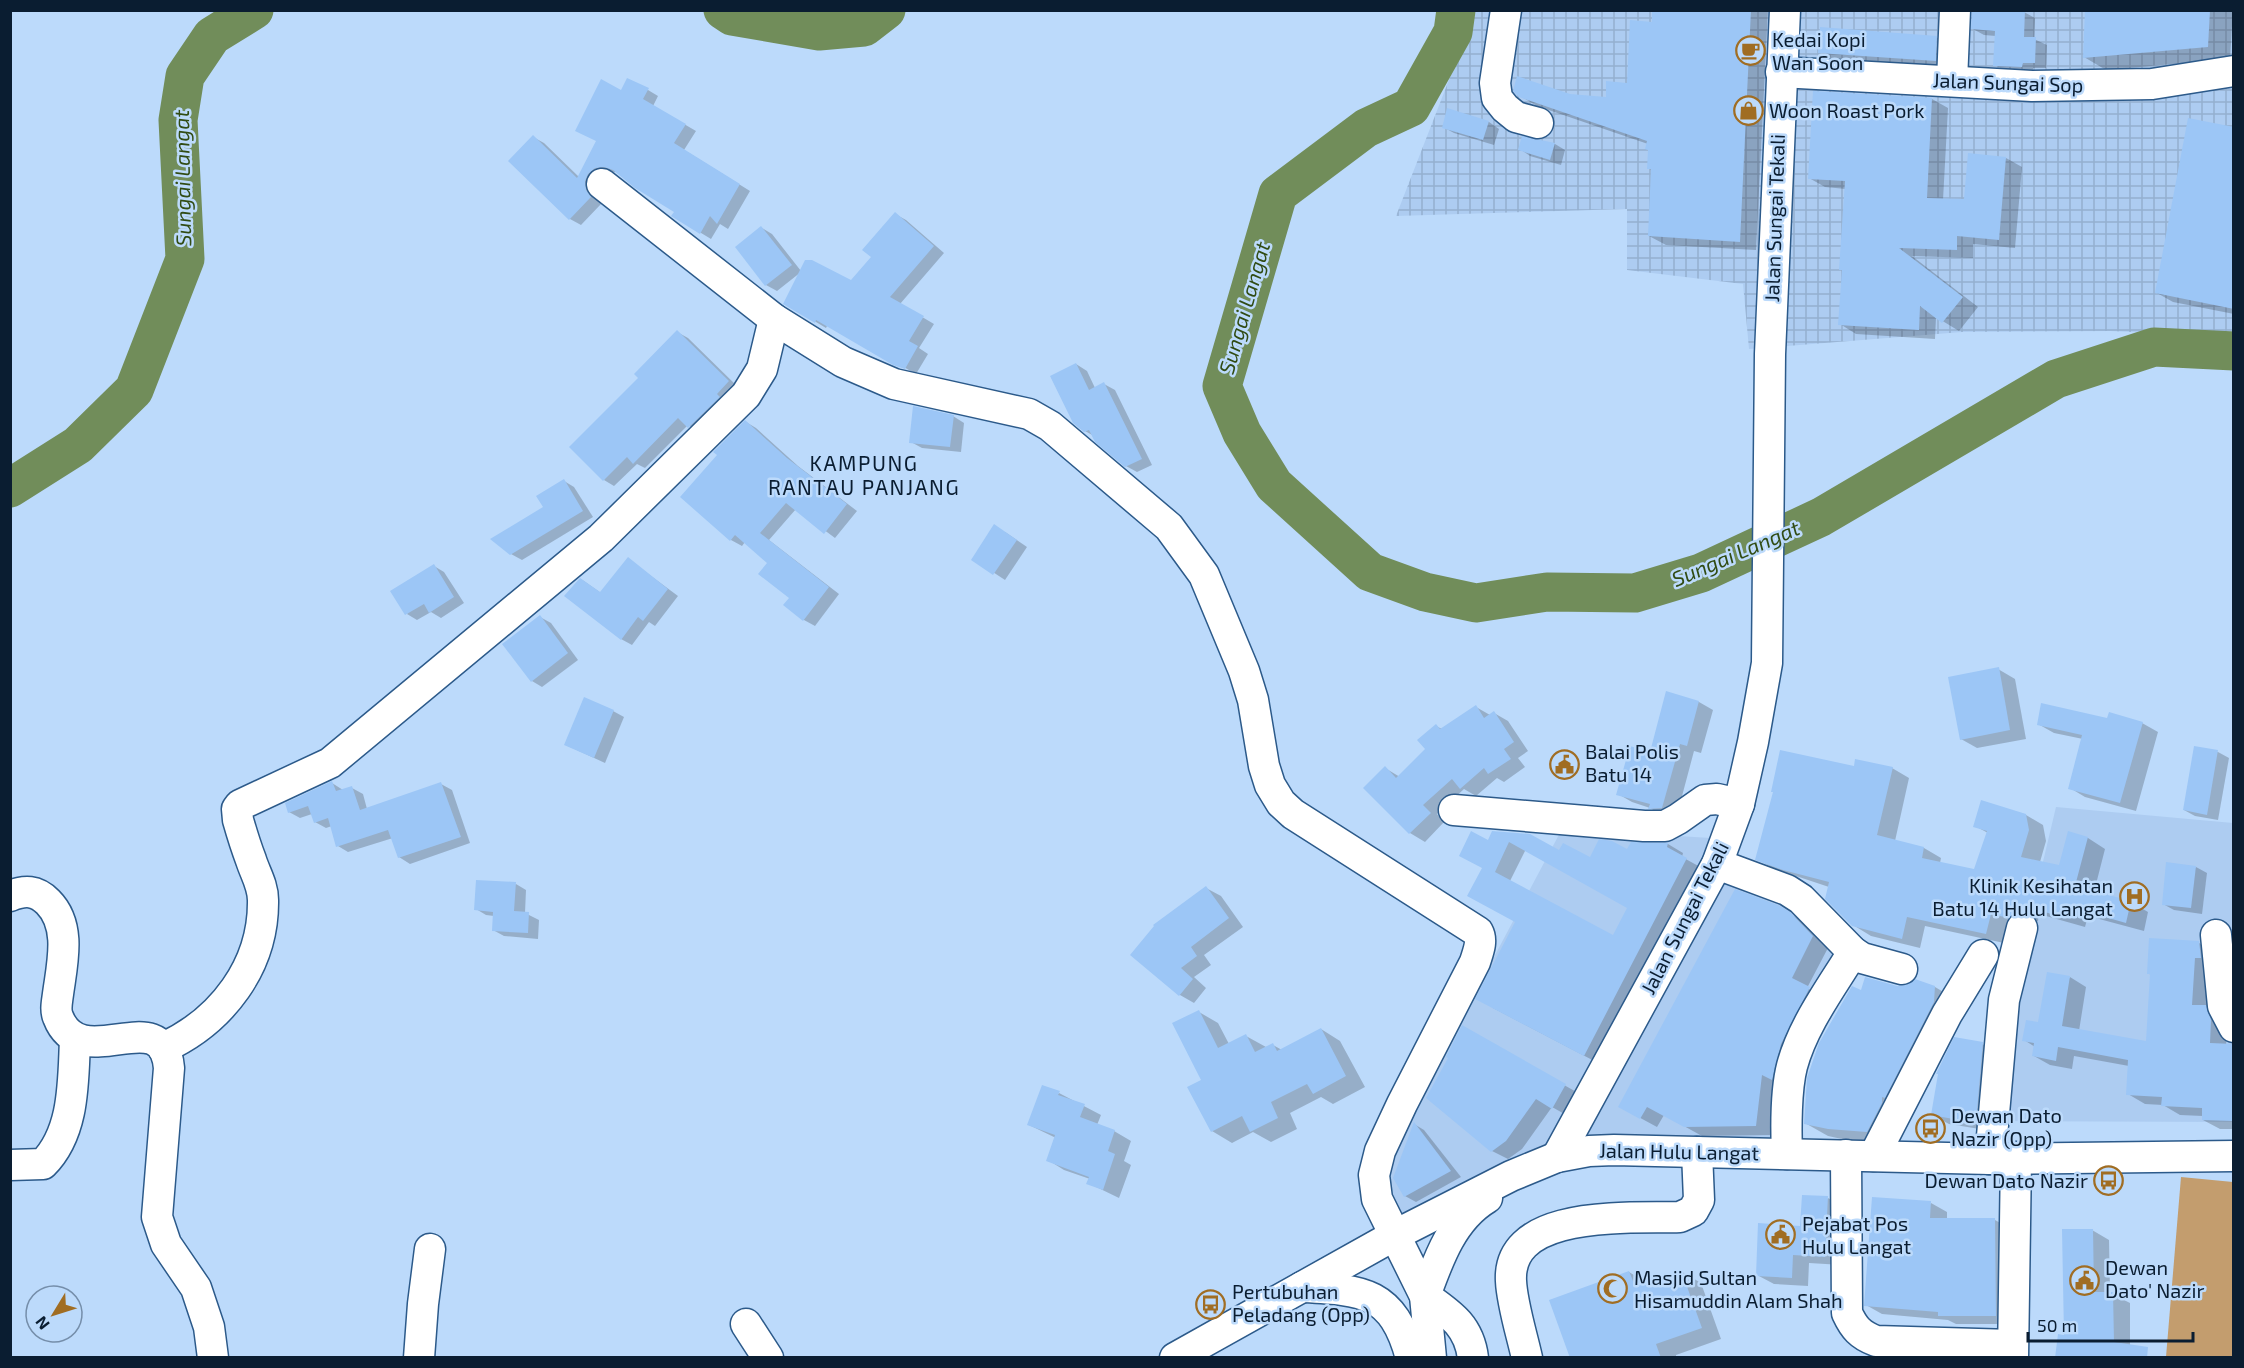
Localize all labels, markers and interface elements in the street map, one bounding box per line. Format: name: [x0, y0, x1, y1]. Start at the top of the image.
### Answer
place label: Kedai Kopi Wan Soon: [1772, 27, 1866, 74]
cafe icon: Kedai Kopi Wan Soon: [1735, 35, 1767, 67]
street label: Jalan Sungai Sop: [1932, 67, 2084, 97]
shop icon: Woon Roast Pork: [1732, 95, 1764, 127]
place label: Woon Roast Pork: [1769, 98, 1924, 122]
water label: Sungai Langat: [168, 109, 195, 247]
street label: Jalan Sungai Tekali: [1759, 133, 1789, 302]
water label: Sungai Langat: [1213, 238, 1274, 377]
district label: KAMPUNG RANTAU PANJANG: [768, 450, 960, 499]
water label: Sungai Langat: [1668, 514, 1803, 591]
place label: Balai Polis Batu 14: [1585, 739, 1679, 786]
public building icon: Balai Polis Batu 14: [1548, 748, 1580, 780]
street label: Jalan Sungai Tekali: [1635, 837, 1733, 998]
place label: Klinik Kesihatan Batu 14 Hulu Langat: [1932, 873, 2113, 920]
hospital icon: Klinik Kesihatan Batu 14 Hulu Langat: [2118, 881, 2150, 913]
place label: Dewan Dato Nazir (Opp): [1951, 1103, 2062, 1150]
bus stop icon: Dewan Dato Nazir (Opp): [1914, 1112, 1946, 1144]
street label: Jalan Hulu Langat: [1599, 1138, 1760, 1164]
bus stop icon: Dewan Dato Nazir: [2093, 1165, 2125, 1197]
place label: Dewan Dato Nazir: [1925, 1168, 2088, 1192]
place label: Pejabat Pos Hulu Langat: [1802, 1211, 1911, 1258]
public building icon: Pejabat Pos Hulu Langat: [1765, 1219, 1797, 1251]
place label: Dewan Dato' Nazir: [2105, 1255, 2205, 1302]
public building icon: Dewan Dato' Nazir: [2068, 1264, 2100, 1296]
place label: Masjid Sultan Hisamuddin Alam Shah: [1634, 1265, 1843, 1312]
mosque icon: Masjid Sultan Hisamuddin Alam Shah: [1597, 1273, 1629, 1305]
place label: Pertubuhan Peladang (Opp): [1232, 1279, 1370, 1326]
north arrow: [24, 1284, 84, 1344]
bus stop icon: Pertubuhan Peladang (Opp): [1195, 1288, 1227, 1320]
scale bar: [2028, 1305, 2193, 1343]
text: N: [31, 1313, 53, 1334]
text: 50 m: [2037, 1314, 2077, 1336]

